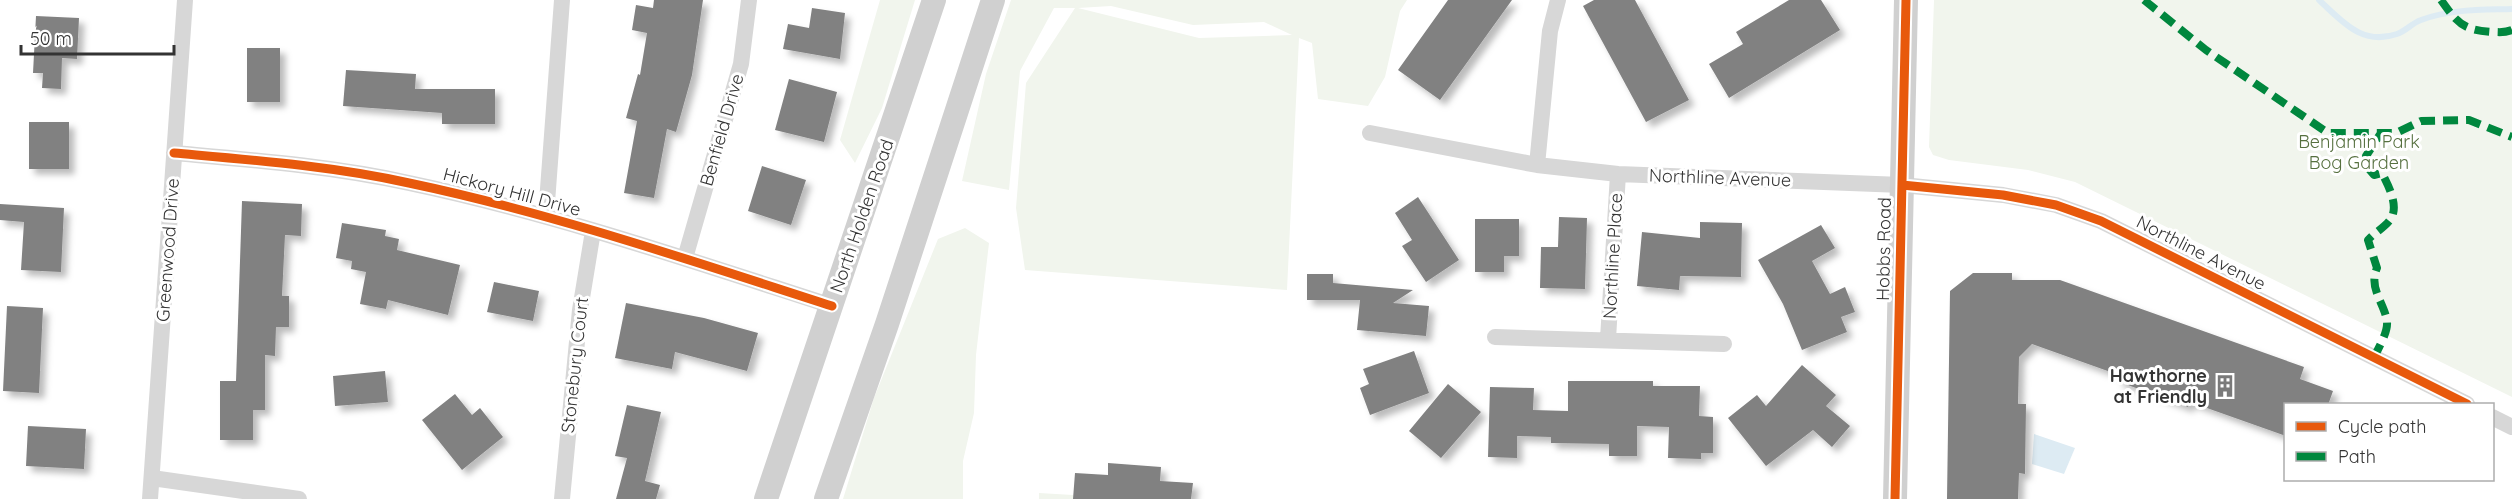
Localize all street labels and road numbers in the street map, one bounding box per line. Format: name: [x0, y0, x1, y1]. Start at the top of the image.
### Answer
street label: Benfield Drive: [694, 71, 749, 189]
street label: North Holden Road: [824, 136, 899, 296]
street label: Hickory Hill Drive: [441, 162, 584, 221]
street label: Northline Avenue: [1649, 164, 1792, 191]
street label: Greenwood Drive: [151, 177, 184, 323]
street label: Northline Place: [1598, 192, 1627, 319]
street label: Hobbs Road: [1871, 197, 1896, 301]
street label: Northline Avenue: [2133, 210, 2270, 295]
street label: Stonebury Court: [556, 296, 593, 434]

